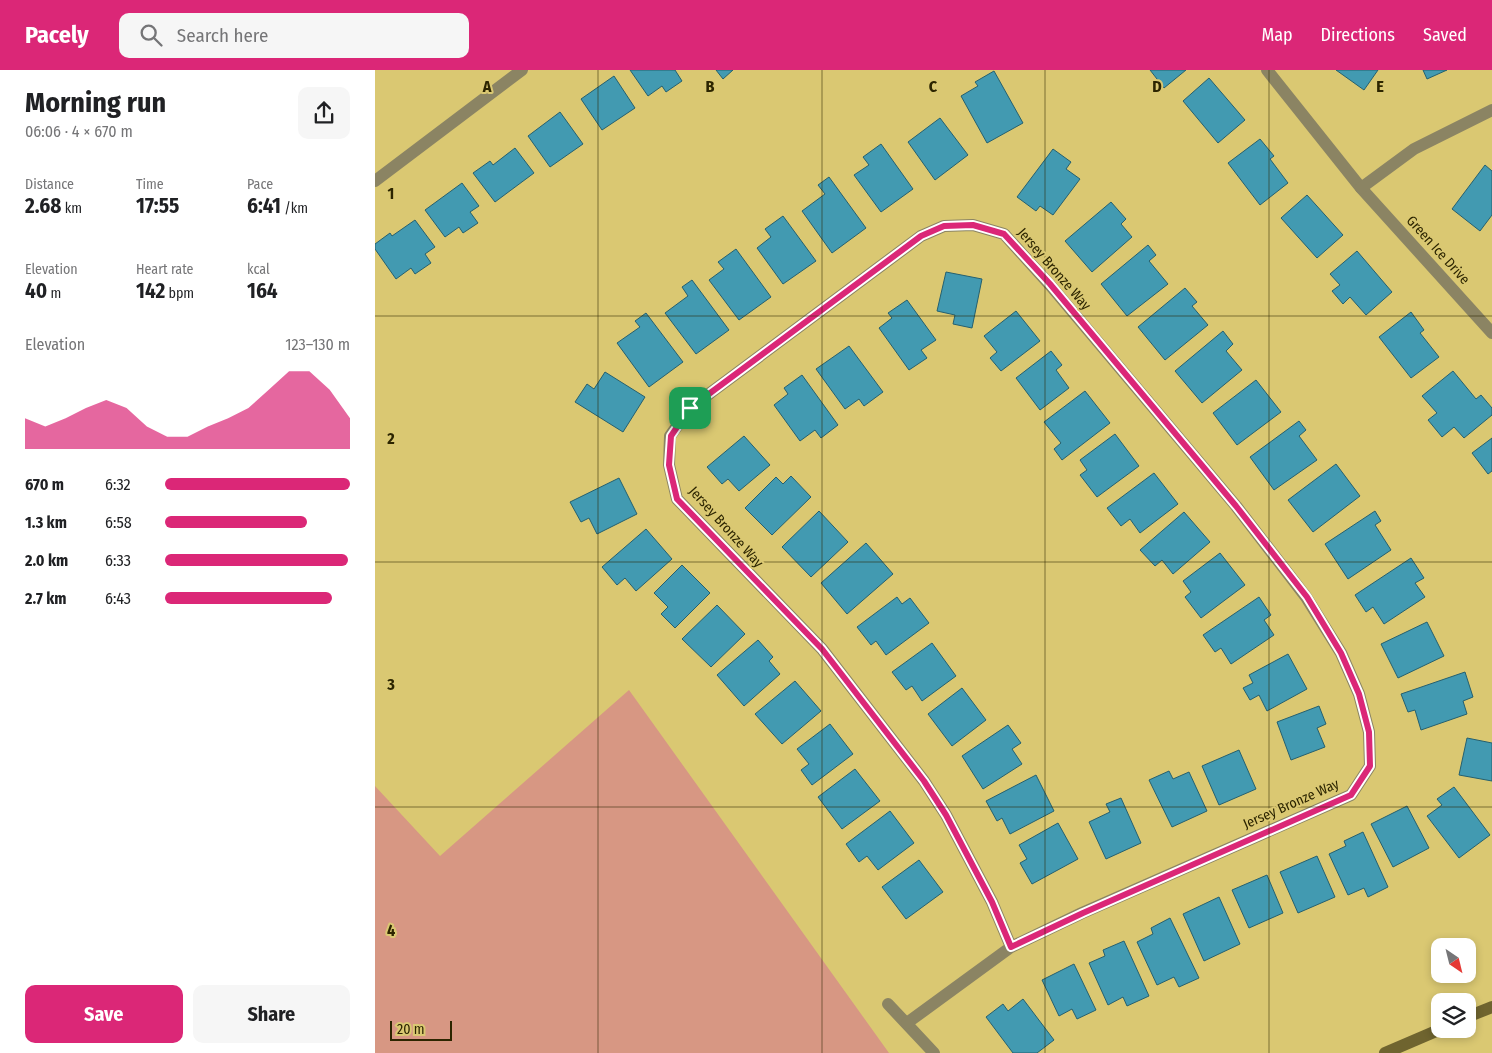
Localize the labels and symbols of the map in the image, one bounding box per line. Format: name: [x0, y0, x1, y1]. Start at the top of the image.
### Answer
text: A: [482, 77, 492, 96]
text: B: [706, 77, 715, 96]
text: C: [929, 77, 938, 96]
text: D: [1152, 77, 1162, 96]
text: E: [1376, 77, 1384, 96]
text: 1: [388, 184, 394, 203]
street label: Green Ice Drive: [1403, 212, 1473, 288]
street label: Jersey Bronze Way: [1014, 224, 1095, 314]
pin: [669, 387, 711, 429]
text: 2: [386, 429, 395, 448]
street label: Jersey Bronze Way: [685, 483, 767, 572]
text: 3: [386, 675, 395, 694]
street label: Jersey Bronze Way: [1240, 775, 1342, 833]
text: 4: [387, 921, 395, 940]
north arrow: [1431, 938, 1476, 982]
scale bar: [390, 1018, 453, 1041]

